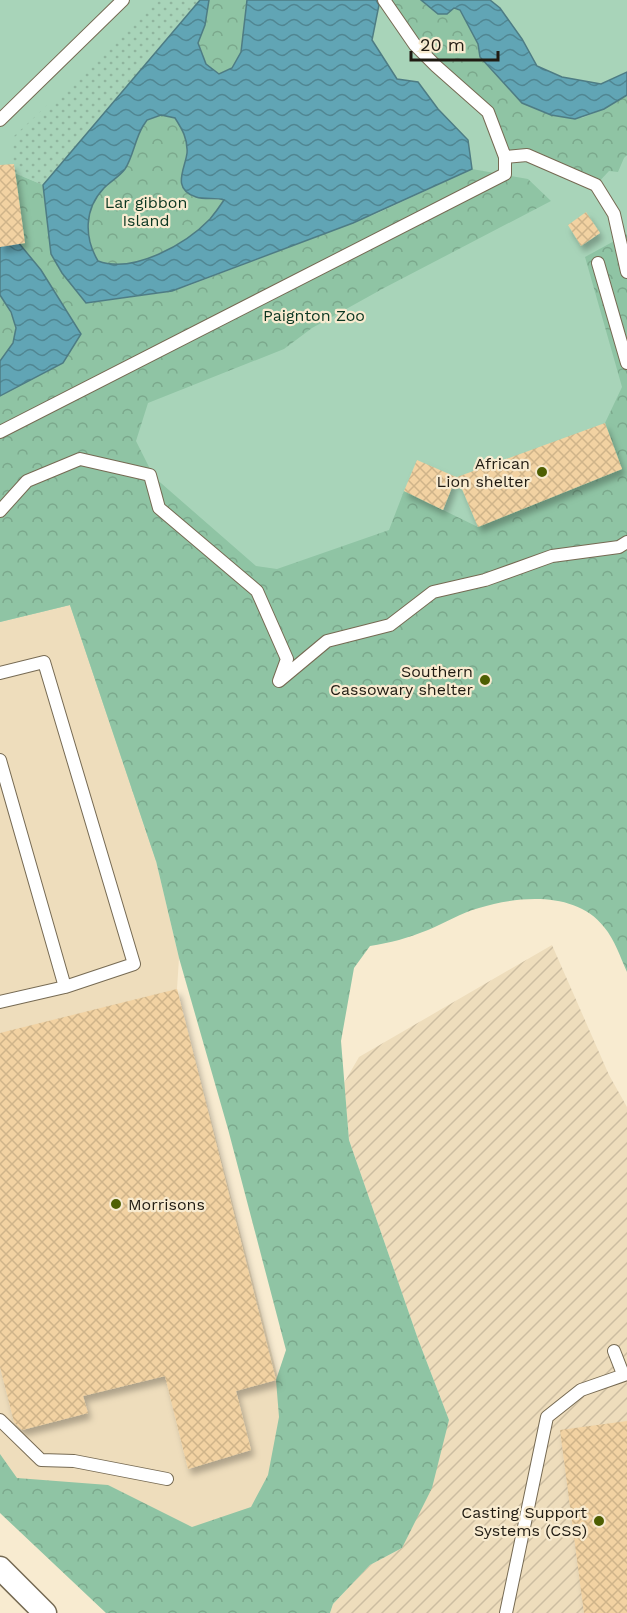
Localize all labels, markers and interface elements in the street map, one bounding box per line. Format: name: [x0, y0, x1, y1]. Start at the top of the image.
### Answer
scale bar: [411, 24, 498, 62]
text: 20 m: [420, 34, 465, 55]
park label: Lar gibbon Island: [105, 193, 187, 230]
park label: Paignton Zoo: [263, 306, 365, 325]
place label: African Lion shelter: [437, 454, 530, 491]
marker: African Lion shelter: [535, 465, 549, 479]
place label: Southern Cassowary shelter: [330, 662, 473, 699]
marker: Southern Cassowary shelter: [478, 673, 492, 687]
place label: Morrisons: [128, 1195, 205, 1214]
marker: Morrisons: [109, 1197, 123, 1211]
place label: Casting Support Systems (CSS): [461, 1503, 587, 1540]
marker: Casting Support Systems (CSS): [592, 1514, 606, 1528]

